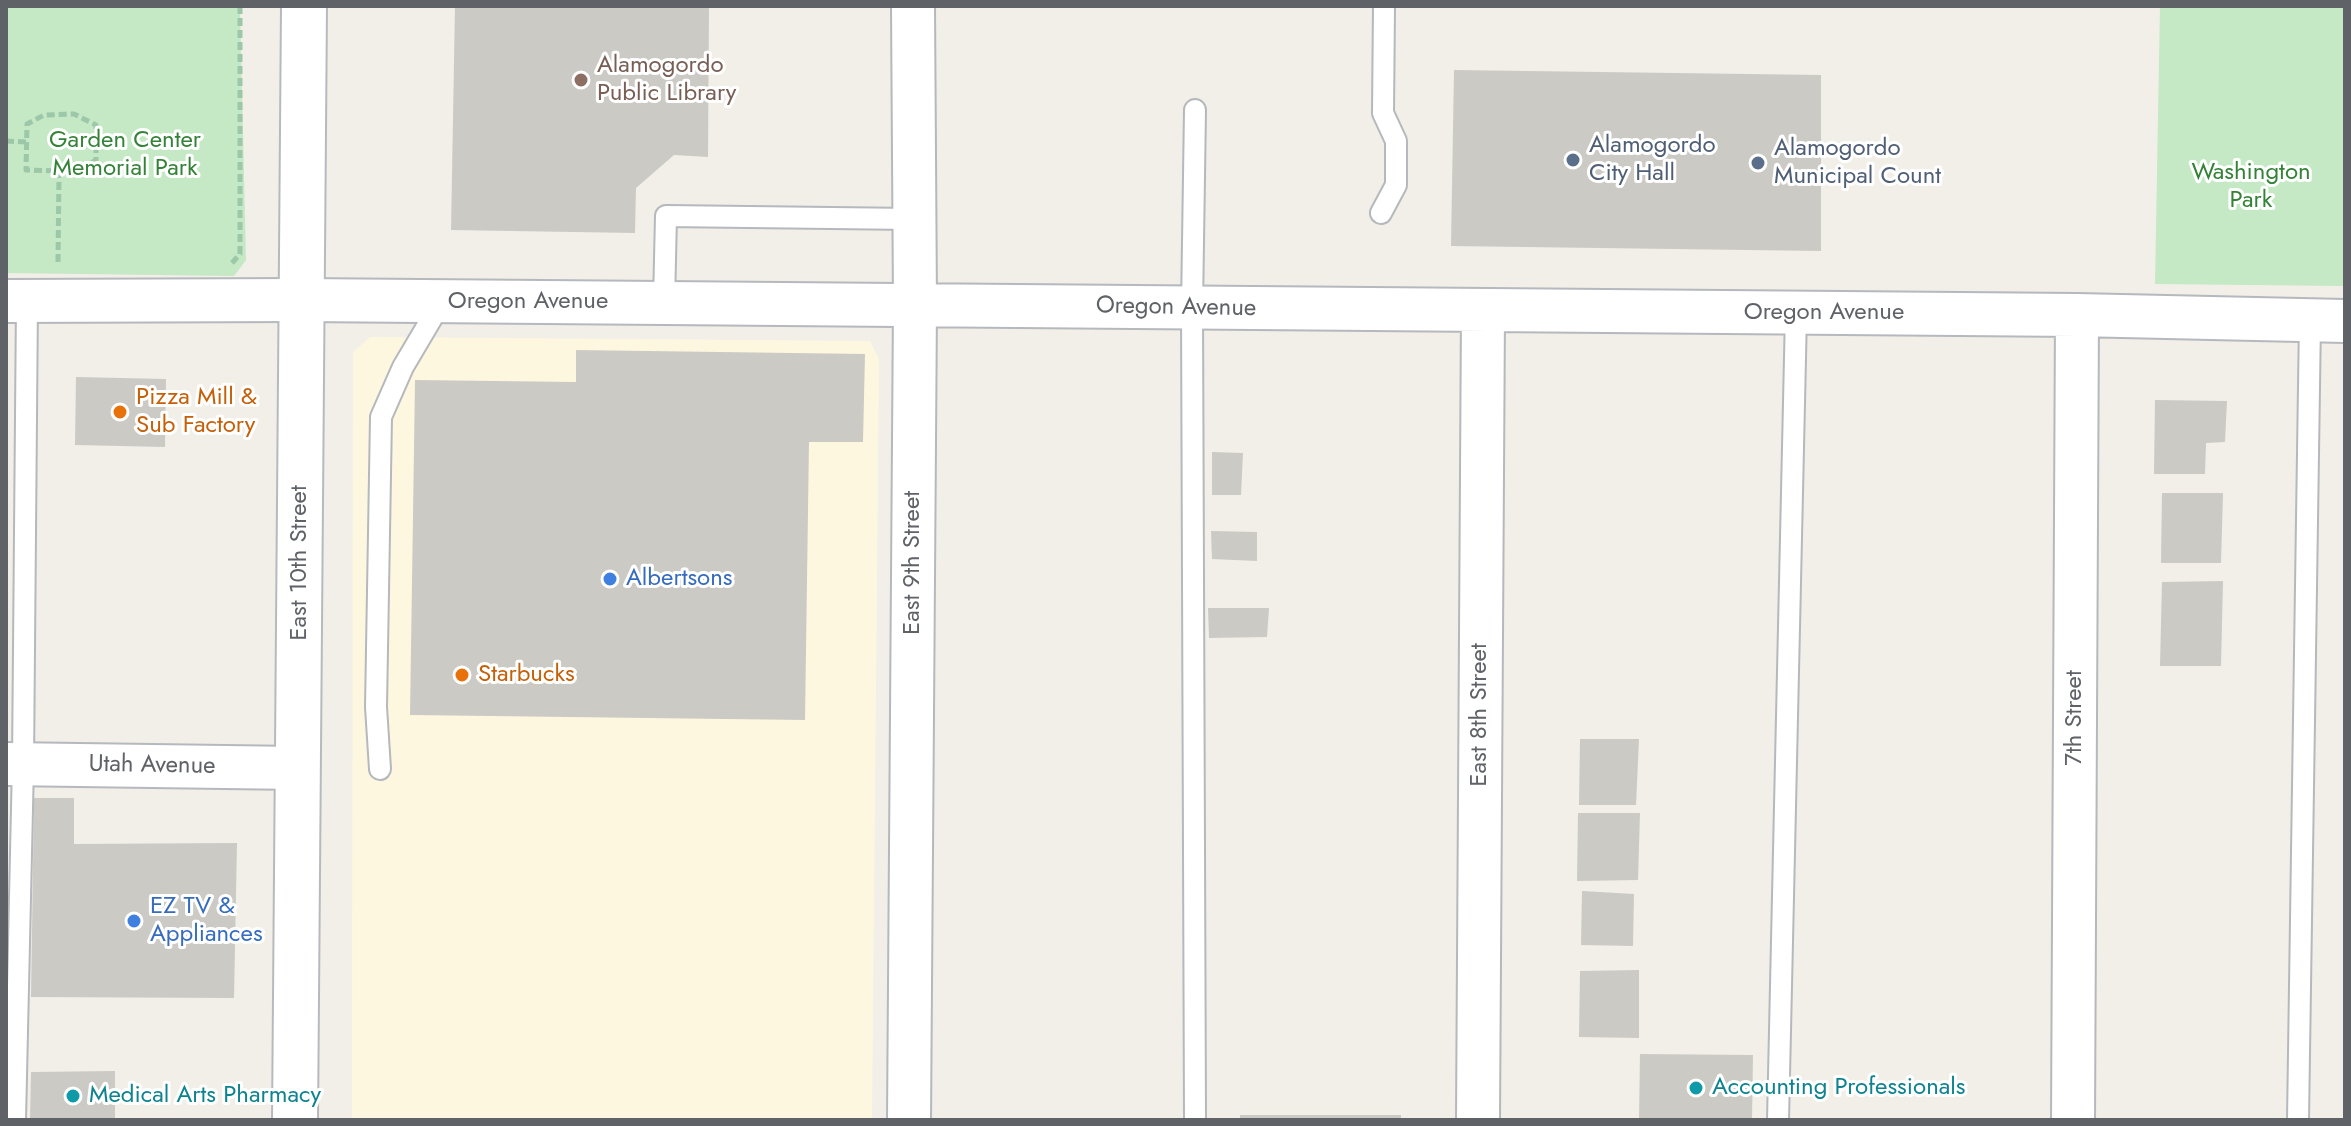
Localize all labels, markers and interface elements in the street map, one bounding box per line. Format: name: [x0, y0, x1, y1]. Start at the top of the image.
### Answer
place label: Alamogordo Public Library: [597, 52, 736, 108]
marker: Alamogordo Public Library: [572, 71, 590, 89]
park label: Garden Center Memorial Park: [49, 127, 201, 183]
place label: Alamogordo City Hall: [1589, 132, 1716, 188]
place label: Alamogordo Municipal Count: [1774, 135, 1941, 191]
marker: Alamogordo City Hall: [1564, 151, 1582, 169]
marker: Alamogordo Municipal Count: [1749, 154, 1767, 172]
park label: Washington Park: [2191, 159, 2311, 215]
street label: Oregon Avenue: [448, 288, 608, 316]
street label: Oregon Avenue: [1095, 292, 1257, 324]
street label: Oregon Avenue: [1744, 299, 1904, 327]
place label: Pizza Mill & Sub Factory: [136, 384, 257, 440]
marker: Pizza Mill & Sub Factory: [111, 403, 129, 421]
street label: East 10th Street: [286, 485, 314, 641]
street label: East 9th Street: [899, 491, 927, 635]
place label: Albertsons: [626, 565, 732, 593]
marker: Albertsons: [601, 570, 619, 588]
street label: East 8th Street: [1466, 643, 1494, 787]
place label: Starbucks: [478, 661, 575, 689]
marker: Starbucks: [453, 666, 471, 684]
street label: 7th Street: [2061, 670, 2089, 766]
street label: Utah Avenue: [88, 750, 216, 782]
place label: EZ TV & Appliances: [150, 893, 263, 949]
marker: EZ TV & Appliances: [125, 912, 143, 930]
place label: Accounting Professionals: [1712, 1074, 1965, 1102]
marker: Accounting Professionals: [1687, 1079, 1705, 1097]
place label: Medical Arts Pharmacy: [89, 1082, 321, 1110]
marker: Medical Arts Pharmacy: [64, 1087, 82, 1105]

